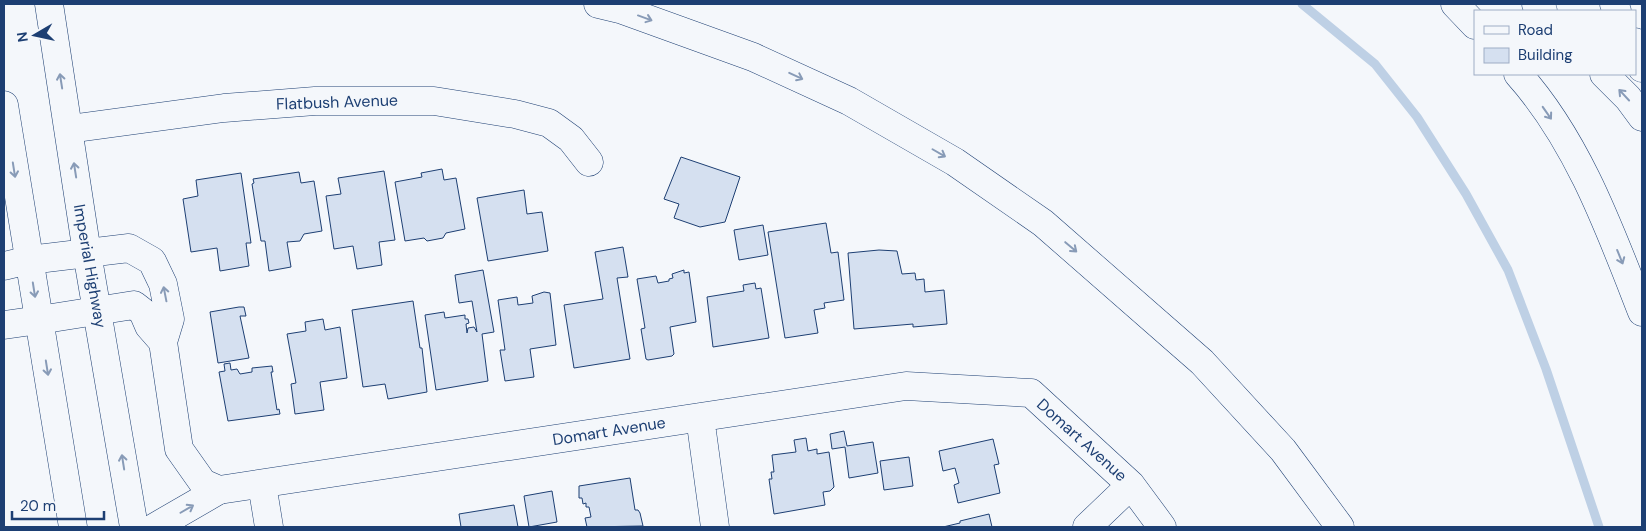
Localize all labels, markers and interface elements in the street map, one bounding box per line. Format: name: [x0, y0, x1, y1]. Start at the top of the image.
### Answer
north arrow: [10, 10, 60, 60]
legend: [1474, 10, 1636, 75]
one-way arrow: [636, 14, 652, 23]
text: Road: [1518, 20, 1553, 40]
text: N: [12, 31, 32, 43]
text: Building: [1518, 45, 1573, 65]
one-way arrow: [788, 72, 803, 82]
one-way arrow: [56, 74, 66, 90]
one-way arrow: [1618, 88, 1630, 101]
street label: Flatbush Avenue: [276, 89, 398, 115]
one-way arrow: [1542, 106, 1552, 120]
one-way arrow: [932, 148, 947, 158]
one-way arrow: [10, 162, 20, 178]
one-way arrow: [70, 162, 80, 178]
street label: Imperial Highway: [69, 202, 111, 330]
one-way arrow: [1065, 241, 1078, 253]
one-way arrow: [1617, 250, 1626, 265]
one-way arrow: [29, 282, 39, 298]
one-way arrow: [160, 287, 169, 303]
one-way arrow: [42, 360, 52, 376]
street label: Domart Avenue: [1033, 394, 1131, 486]
street label: Domart Avenue: [551, 412, 667, 450]
one-way arrow: [118, 454, 128, 470]
scale bar: [12, 488, 105, 520]
text: 20 m: [20, 496, 56, 516]
one-way arrow: [179, 503, 194, 513]

